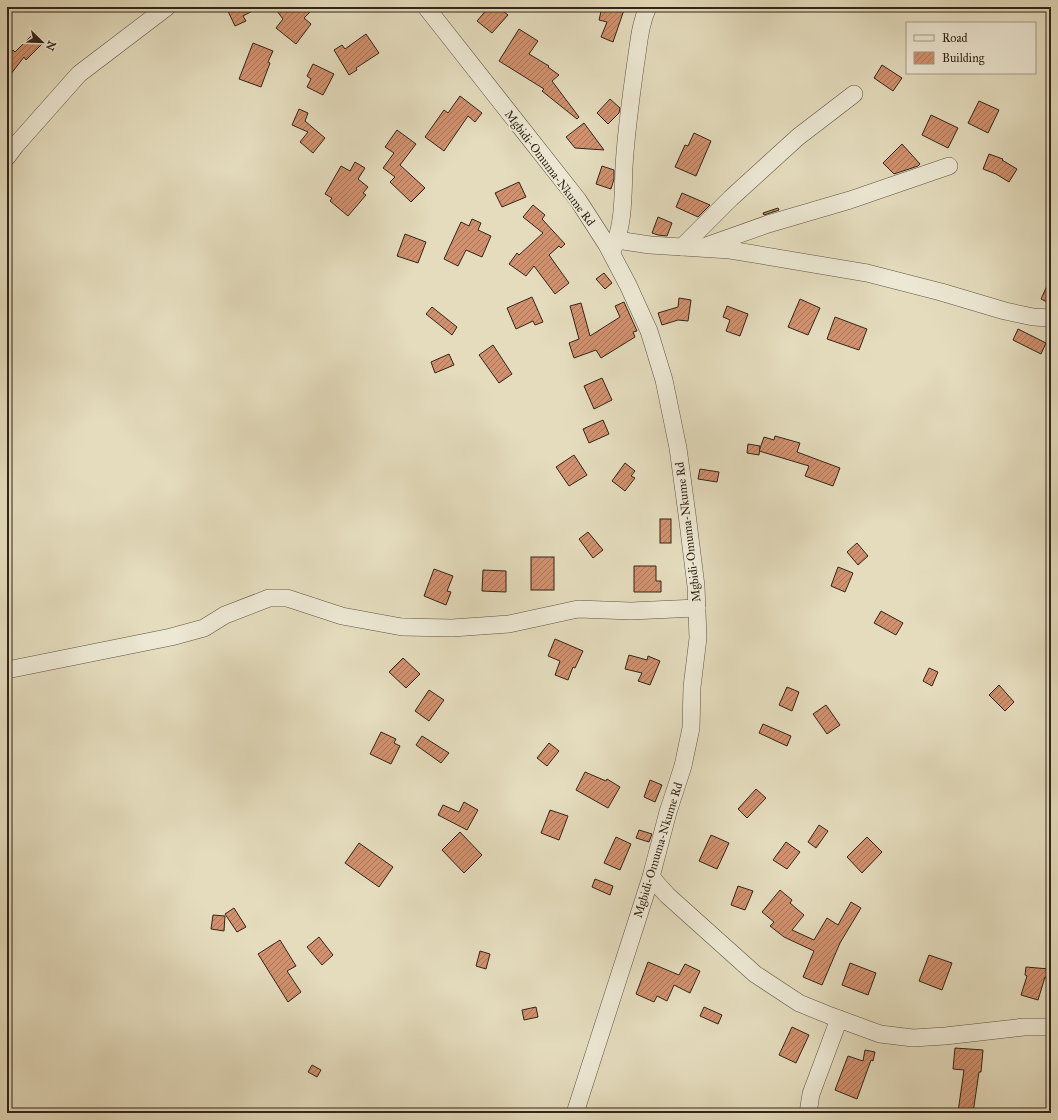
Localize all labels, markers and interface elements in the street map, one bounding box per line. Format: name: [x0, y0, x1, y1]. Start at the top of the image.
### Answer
north arrow: [22, 22, 62, 62]
legend: [906, 22, 1036, 74]
text: Road: [942, 31, 968, 45]
text: N: [43, 39, 59, 53]
text: Building: [942, 51, 985, 66]
street label: Mgbidi-Omuma-Nkume Rd: [501, 107, 598, 229]
street label: Mgbidi-Omuma-Nkume Rd: [672, 461, 705, 603]
street label: Mgbidi-Omuma-Nkume Rd: [631, 781, 686, 920]

